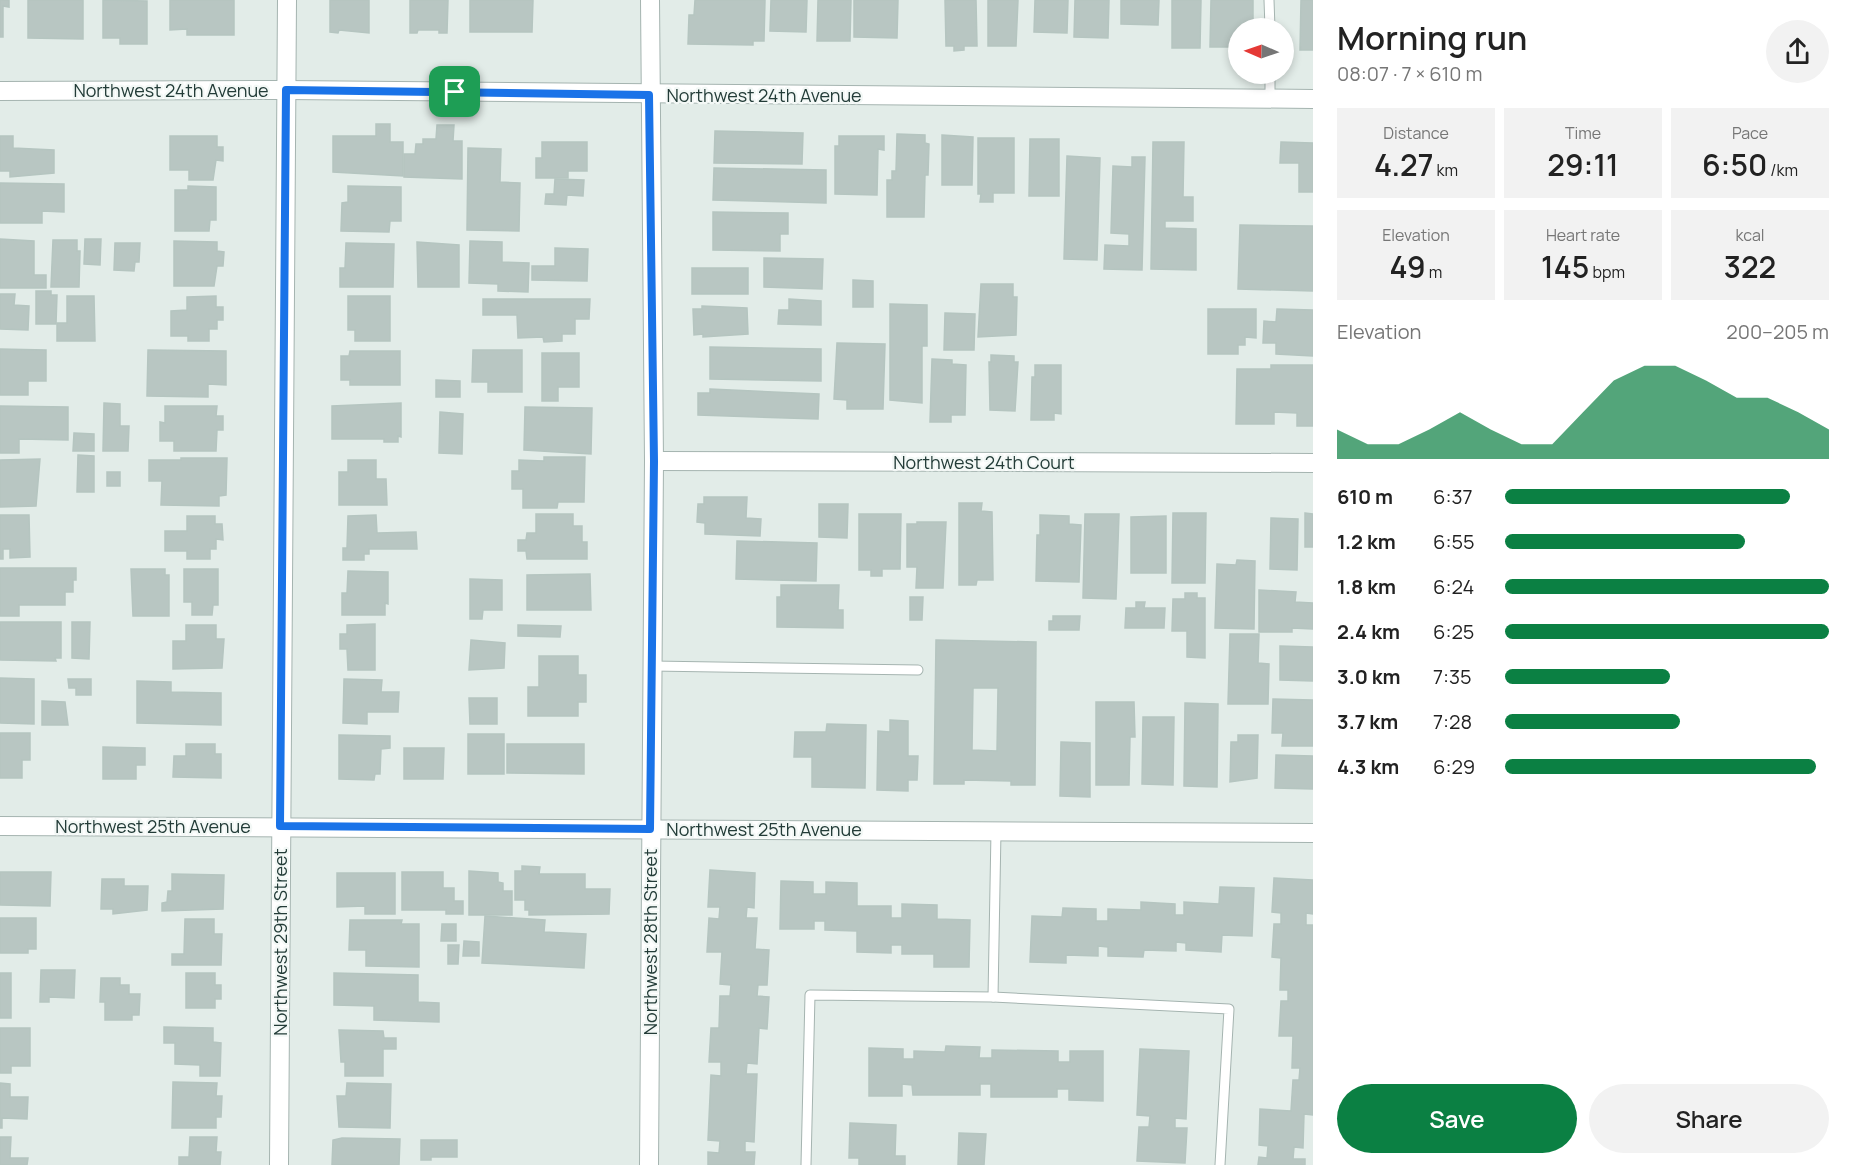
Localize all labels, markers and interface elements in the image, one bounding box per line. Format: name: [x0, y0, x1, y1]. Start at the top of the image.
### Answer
text: Morning run: [1337, 15, 1527, 60]
north arrow: [1228, 18, 1294, 84]
map controls: [1228, 18, 1294, 84]
button: share: [1766, 20, 1829, 83]
text: 08:07 · 7 × 610 m: [1337, 60, 1482, 87]
pin: [429, 66, 480, 117]
icon: arrive: [438, 75, 471, 108]
street label: Northwest 24th Avenue: [73, 78, 269, 102]
street label: Northwest 24th Avenue: [666, 83, 862, 107]
text: Distance: [1383, 122, 1449, 144]
text: Time: [1565, 122, 1601, 144]
text: Pace: [1732, 122, 1768, 144]
text: 4.27: [1374, 144, 1433, 185]
text: 29:11: [1547, 144, 1619, 185]
text: 6:50: [1702, 144, 1767, 185]
text: km: [1433, 159, 1458, 181]
text: /km: [1767, 159, 1798, 181]
text: Elevation: [1382, 224, 1450, 246]
text: Heart rate: [1546, 224, 1620, 246]
text: kcal: [1735, 224, 1765, 246]
text: 49: [1390, 246, 1426, 287]
text: 145: [1541, 246, 1589, 287]
text: 322: [1724, 246, 1776, 287]
text: m: [1426, 261, 1442, 283]
text: bpm: [1589, 261, 1625, 283]
text: Elevation: [1337, 318, 1421, 345]
text: 200–205 m: [1726, 318, 1829, 345]
street label: Northwest 24th Court: [893, 450, 1075, 474]
text: 610 m: [1337, 483, 1393, 510]
text: 6:37: [1433, 483, 1473, 510]
text: 1.2 km: [1337, 528, 1396, 555]
text: 6:55: [1433, 528, 1475, 555]
text: 1.8 km: [1337, 573, 1396, 600]
text: 6:24: [1433, 573, 1474, 600]
text: 2.4 km: [1337, 618, 1400, 645]
text: 6:25: [1433, 618, 1474, 645]
text: 3.0 km: [1337, 663, 1401, 690]
text: 7:35: [1433, 663, 1472, 690]
text: 3.7 km: [1337, 708, 1398, 735]
text: 7:28: [1433, 708, 1472, 735]
text: 4.3 km: [1337, 753, 1399, 780]
text: 6:29: [1433, 753, 1475, 780]
street label: Northwest 25th Avenue: [55, 814, 251, 838]
street label: Northwest 25th Avenue: [666, 817, 862, 841]
street label: Northwest 29th Street: [268, 848, 292, 1036]
street label: Northwest 28th Street: [638, 849, 662, 1035]
button: Save: [1337, 1084, 1577, 1153]
button: Share: [1589, 1084, 1829, 1153]

